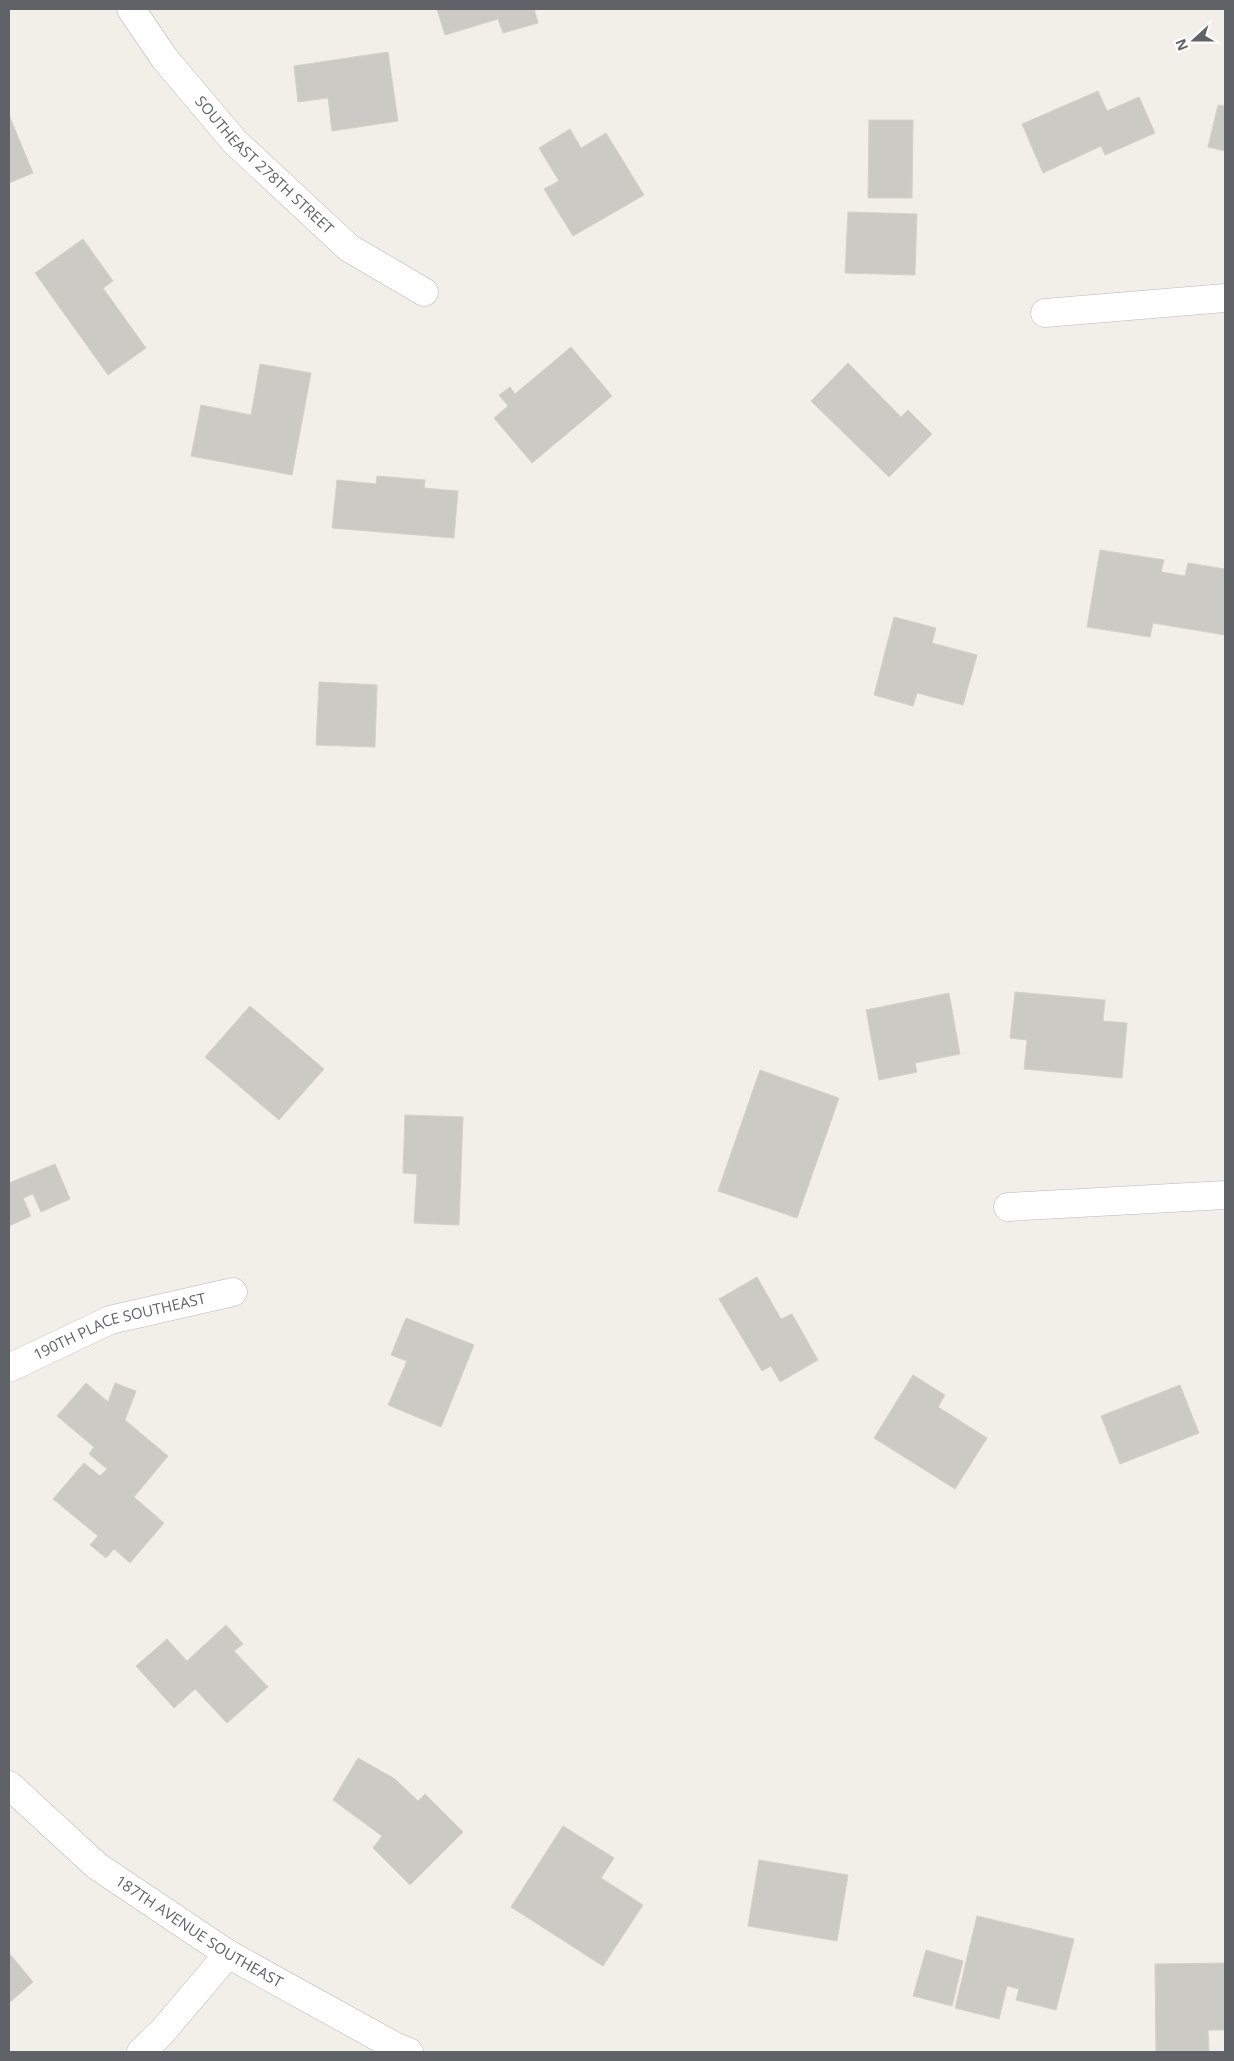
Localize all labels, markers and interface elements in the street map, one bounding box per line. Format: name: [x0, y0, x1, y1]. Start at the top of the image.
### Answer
north arrow: [1169, 15, 1219, 65]
text: N: [1170, 36, 1192, 54]
street label: SOUTHEAST 278TH STREET: [191, 91, 339, 238]
street label: 190TH PLACE SOUTHEAST: [30, 1287, 208, 1364]
street label: 187TH AVENUE SOUTHEAST: [112, 1870, 287, 1992]

